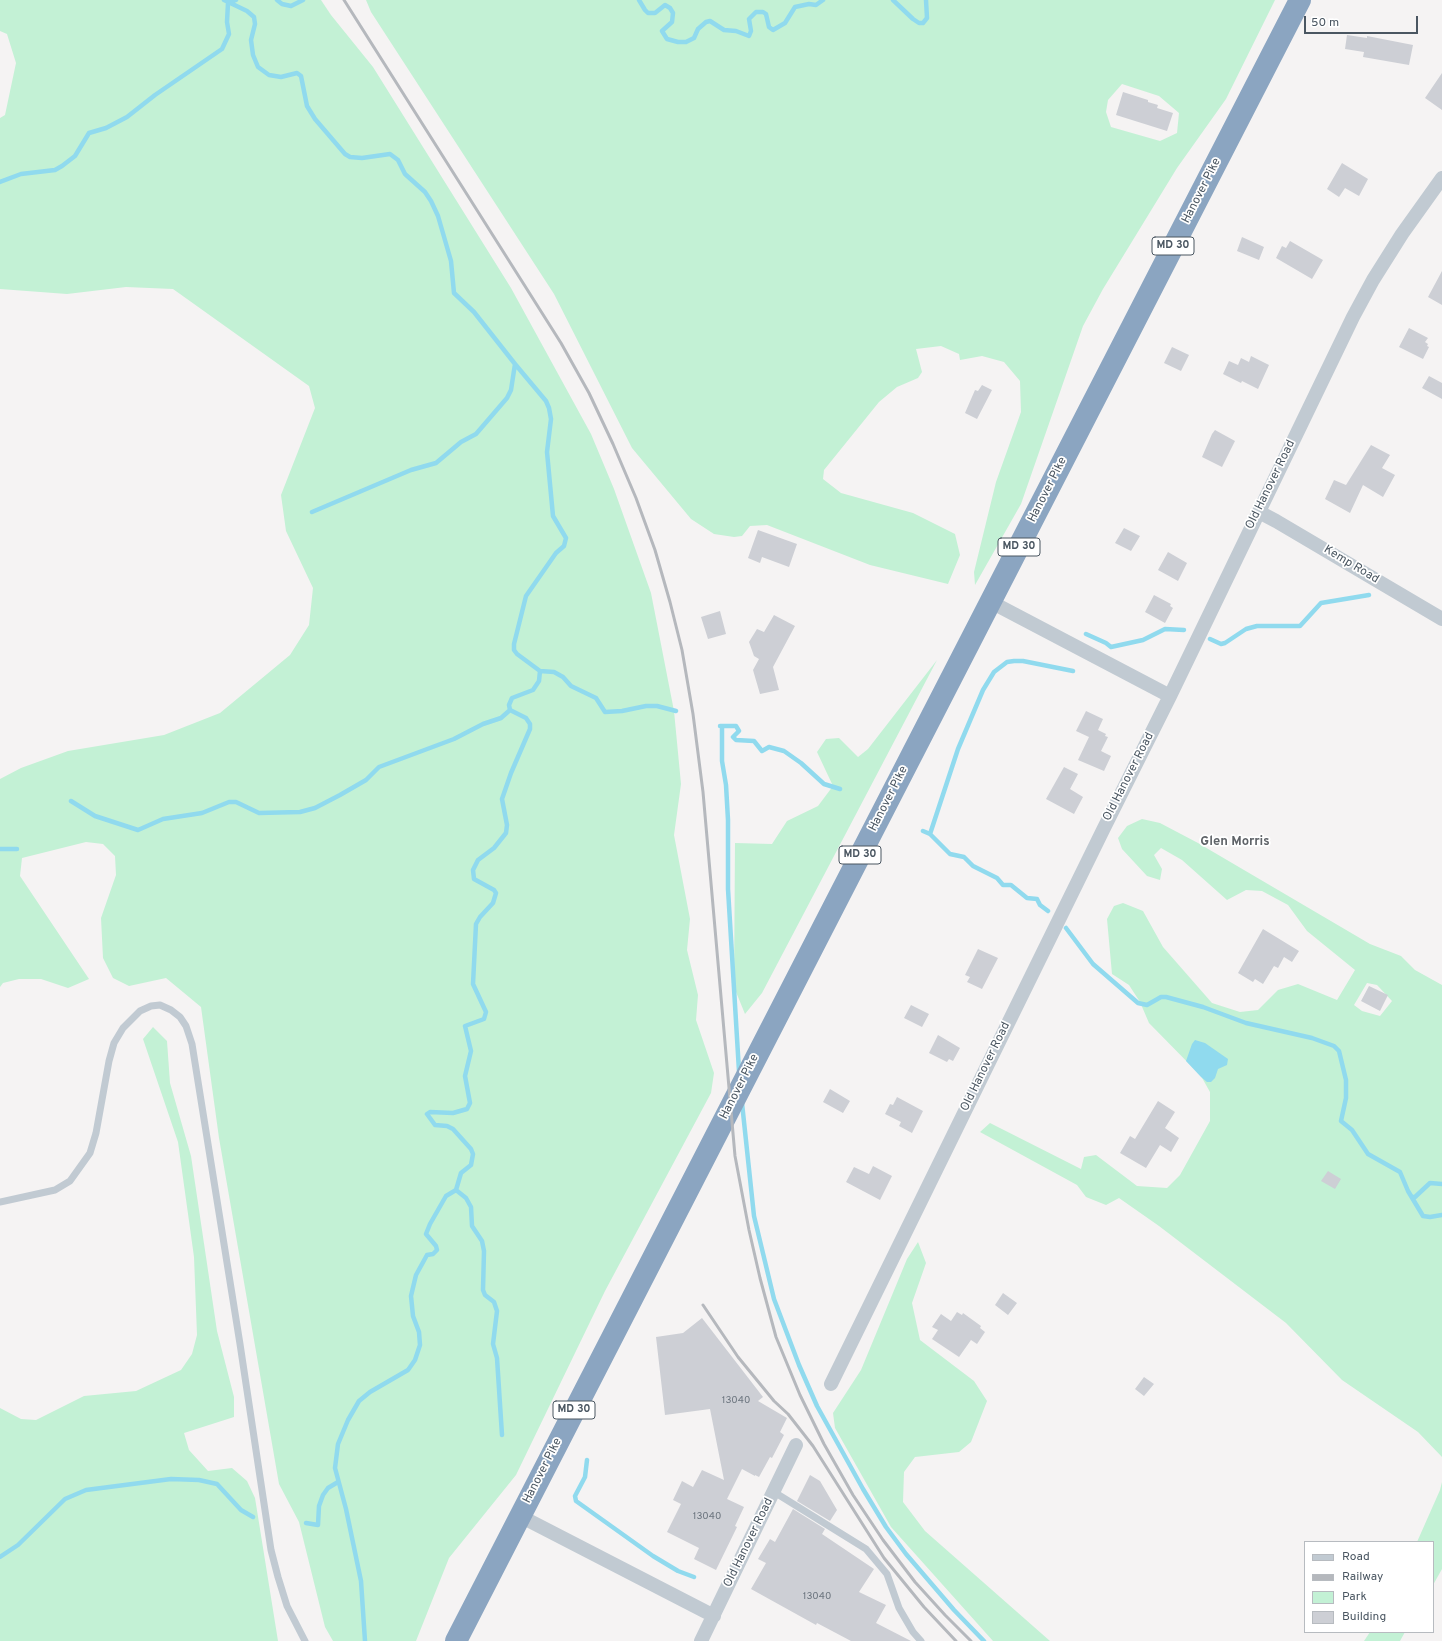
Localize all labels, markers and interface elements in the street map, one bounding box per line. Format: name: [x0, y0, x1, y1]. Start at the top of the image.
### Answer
scale bar: [1306, 8, 1420, 34]
text: 50 m: [1311, 15, 1339, 31]
street label: Hanover Pike: [1179, 156, 1225, 226]
road number: MD 30: [1152, 237, 1194, 255]
street label: Old Hanover Road: [1243, 438, 1299, 532]
street label: Hanover Pike: [1025, 455, 1071, 525]
road number: MD 30: [998, 538, 1040, 556]
street label: Kemp Road: [1321, 543, 1381, 587]
street label: Old Hanover Road: [1100, 730, 1158, 824]
street label: Hanover Pike: [866, 764, 912, 834]
district label: Glen Morris: [1200, 834, 1270, 850]
road number: MD 30: [839, 846, 881, 864]
street label: Old Hanover Road: [958, 1020, 1014, 1114]
street label: Hanover Pike: [717, 1052, 763, 1122]
house number: 13040: [722, 1395, 750, 1407]
road number: MD 30: [553, 1401, 595, 1419]
street label: Hanover Pike: [520, 1436, 566, 1506]
street label: Old Hanover Road: [721, 1496, 777, 1590]
house number: 13040: [693, 1511, 721, 1523]
legend: [1304, 1541, 1434, 1633]
text: Road: [1342, 1549, 1370, 1565]
text: Railway: [1342, 1569, 1383, 1585]
text: Park: [1342, 1589, 1367, 1605]
house number: 13040: [803, 1591, 831, 1603]
text: Building: [1342, 1609, 1386, 1625]

